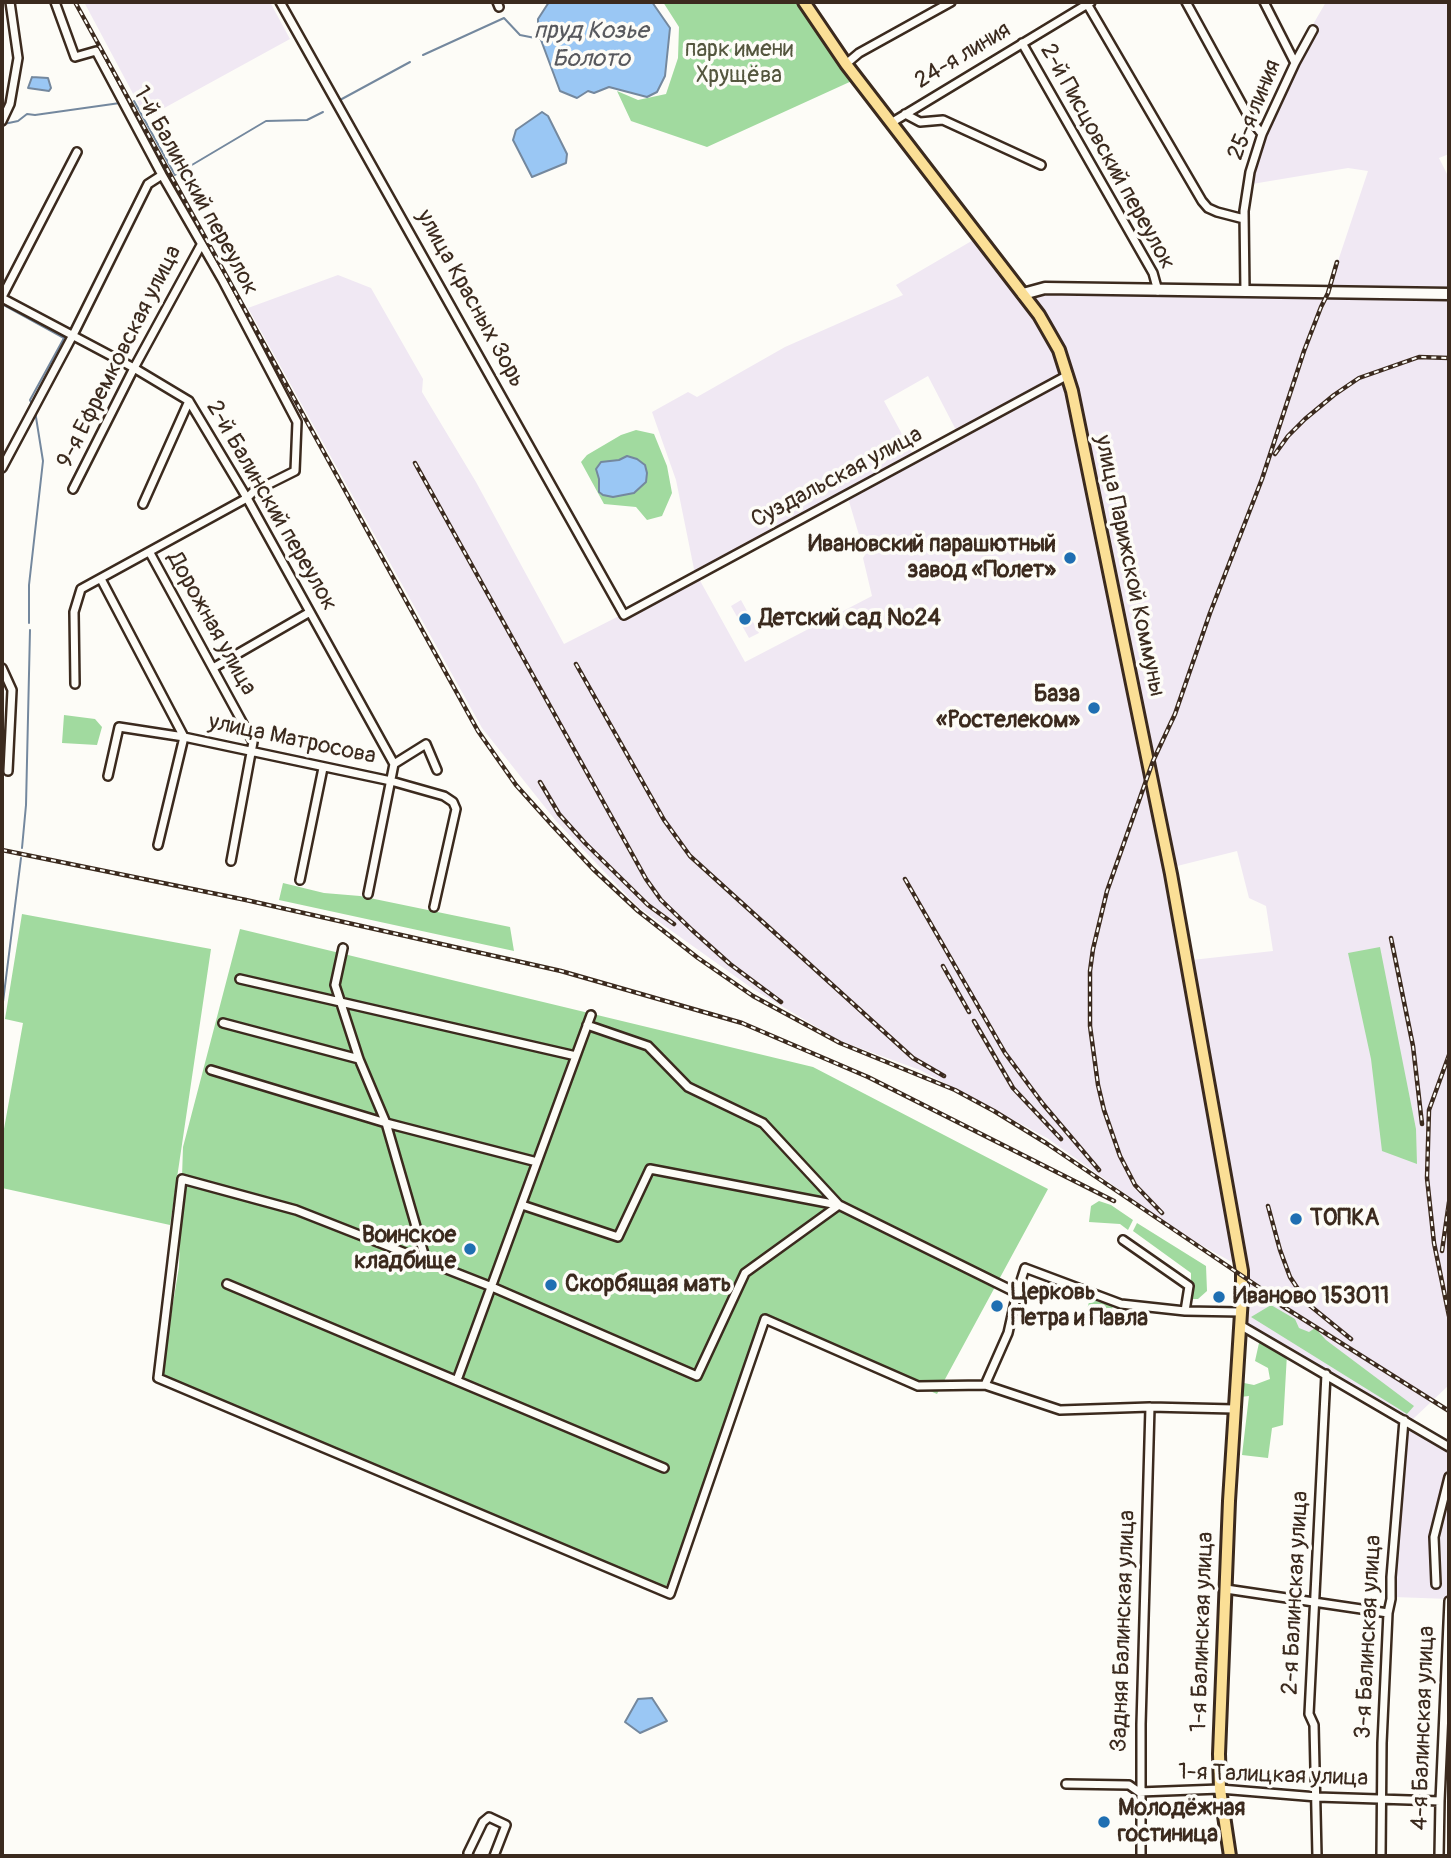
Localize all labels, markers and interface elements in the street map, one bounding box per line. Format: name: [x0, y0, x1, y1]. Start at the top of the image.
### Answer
street label: 24-я линия: [910, 17, 1016, 95]
water label: пруд Козье Болото: [534, 18, 648, 74]
park label: парк имени Хрущёва: [685, 36, 793, 90]
street label: 2-й Писцовский переулок: [1033, 39, 1181, 275]
street label: 25-я линия: [1222, 56, 1288, 164]
street label: 1-й Балинский переулок: [126, 82, 264, 300]
street label: улица Красных Зорь: [410, 205, 530, 393]
street label: 9-я Ефремковская улица: [52, 241, 188, 473]
street label: 2-й Балинский переулок: [200, 396, 342, 616]
street label: Суздальская улица: [747, 421, 927, 535]
street label: улица Парижской Коммуны: [1088, 433, 1170, 699]
place label: Ивановский парашютный завод «Полет»: [808, 531, 1056, 585]
street label: Дорожная улица: [160, 548, 262, 700]
marker: Ивановский парашютный завод «Полет»: [1062, 550, 1078, 566]
place label: Детский сад №24: [759, 605, 941, 633]
marker: Детский сад №24: [737, 611, 753, 627]
place label: База «Ростелеком»: [936, 681, 1080, 735]
marker: База «Ростелеком»: [1086, 700, 1102, 716]
street label: улица Матросова: [206, 709, 378, 771]
place label: ТОПКА: [1310, 1205, 1379, 1233]
marker: ТОПКА: [1288, 1211, 1304, 1227]
place label: Воинское кладбище: [354, 1222, 456, 1276]
marker: Воинское кладбище: [462, 1241, 478, 1257]
place label: Скорбящая мать: [565, 1271, 731, 1299]
marker: Скорбящая мать: [543, 1277, 559, 1293]
place label: Церковь Петра и Павла: [1011, 1279, 1148, 1333]
place label: Иваново 153011: [1233, 1283, 1389, 1311]
marker: Иваново 153011: [1211, 1289, 1227, 1305]
marker: Церковь Петра и Павла: [989, 1298, 1005, 1314]
street label: 2-я Балинская улица: [1277, 1490, 1315, 1696]
street label: Задняя Балинская улица: [1106, 1510, 1142, 1752]
street label: 1-я Балинская улица: [1186, 1531, 1220, 1733]
street label: 3-я Балинская улица: [1350, 1534, 1388, 1740]
street label: 4-я Балинская улица: [1407, 1625, 1441, 1831]
street label: 1-я Талицкая улица: [1177, 1759, 1369, 1793]
place label: Молодёжная гостиница: [1118, 1795, 1245, 1849]
marker: Молодёжная гостиница: [1096, 1814, 1112, 1830]

